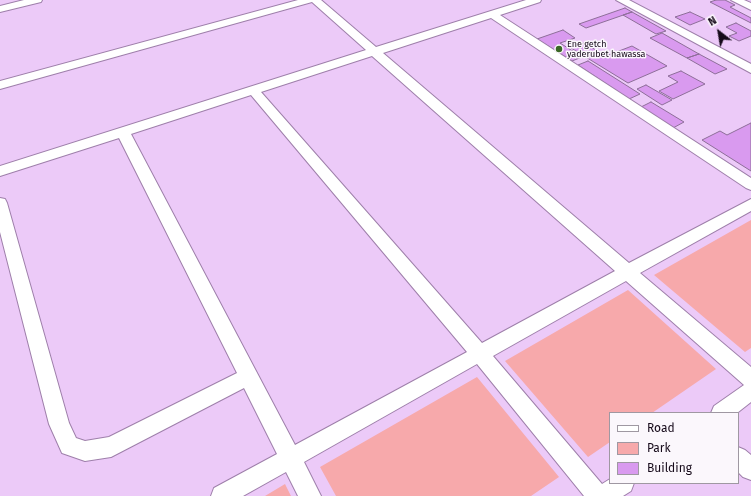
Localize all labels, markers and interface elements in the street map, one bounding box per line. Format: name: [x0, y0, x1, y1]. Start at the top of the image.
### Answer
north arrow: [699, 12, 739, 52]
text: N: [706, 14, 719, 29]
place label: Ene getch yaderubet hawassa: [567, 39, 645, 60]
marker: Ene getch yaderubet hawassa: [554, 44, 564, 54]
legend: [609, 412, 739, 484]
text: Road: [647, 421, 675, 435]
text: Park: [647, 441, 671, 455]
text: Building: [647, 461, 692, 475]

